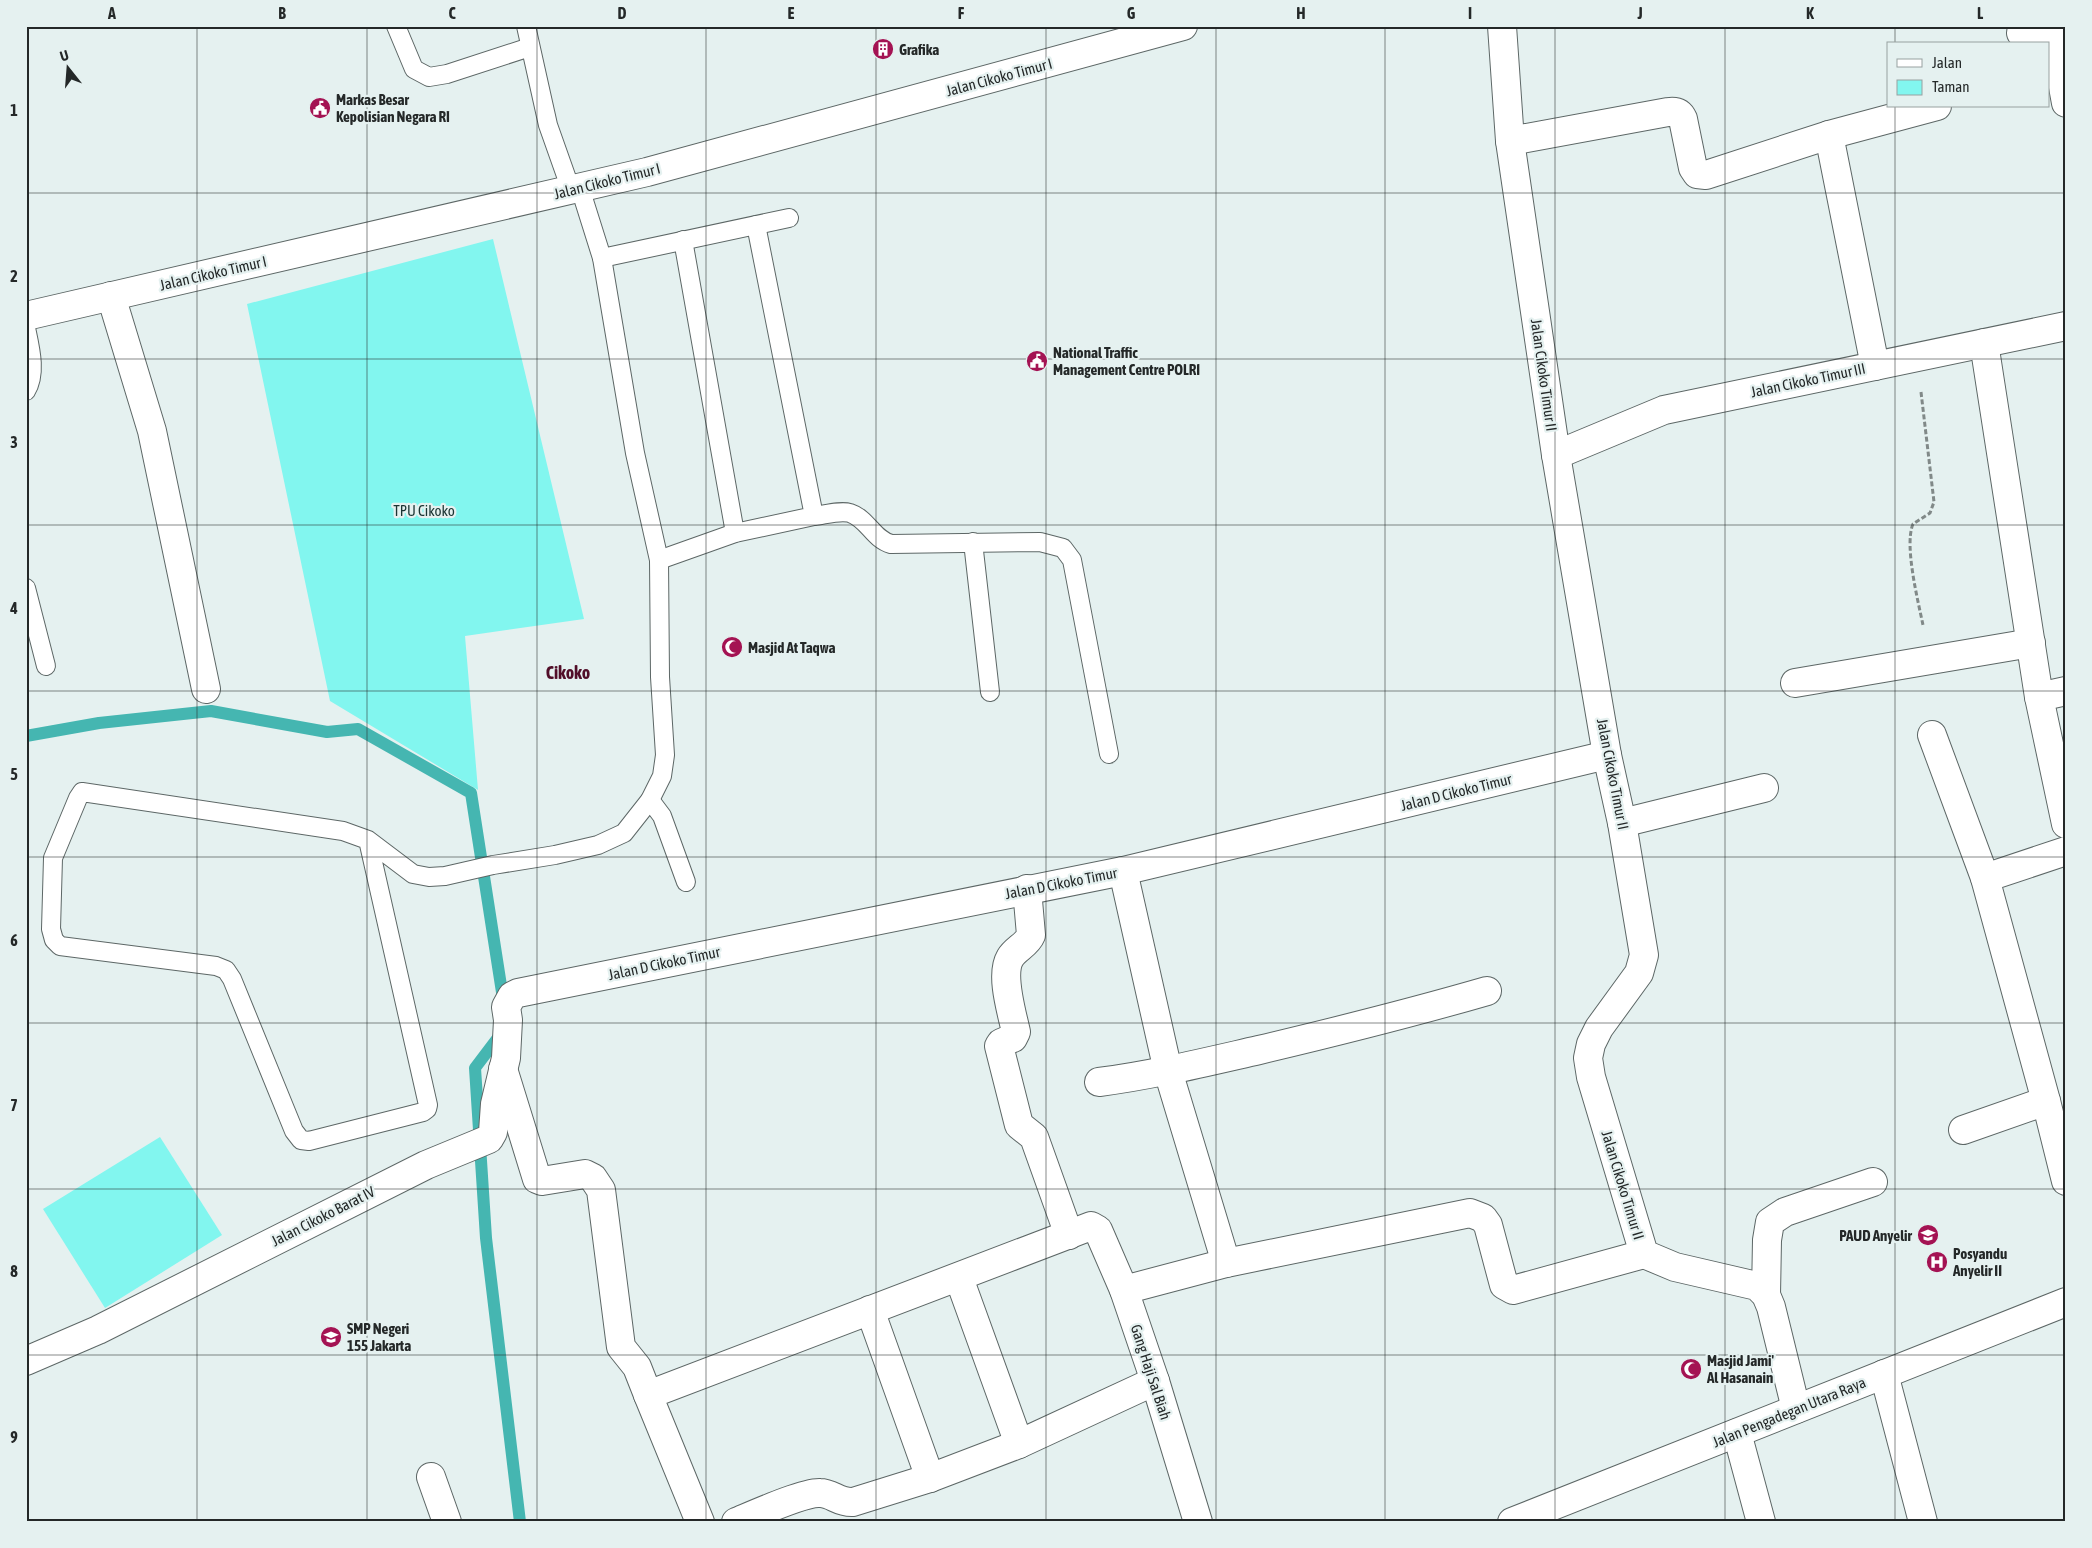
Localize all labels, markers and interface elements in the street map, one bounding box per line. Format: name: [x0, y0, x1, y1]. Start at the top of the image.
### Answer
text: A: [107, 4, 116, 22]
text: B: [278, 4, 286, 22]
text: C: [448, 4, 456, 22]
text: D: [618, 4, 627, 22]
text: E: [788, 4, 795, 22]
text: F: [958, 4, 965, 22]
text: G: [1127, 4, 1136, 22]
text: H: [1296, 4, 1306, 22]
text: I: [1468, 4, 1472, 22]
text: J: [1636, 4, 1643, 22]
text: K: [1806, 4, 1814, 22]
text: L: [1977, 4, 1984, 22]
building icon: Grafika: [871, 37, 895, 61]
place label: Grafika: [899, 41, 939, 58]
north arrow: [42, 42, 92, 92]
legend: [1887, 42, 2050, 108]
text: U: [58, 47, 70, 64]
text: Jalan: [1932, 54, 1962, 71]
street label: Jalan Cikoko Timur I: [944, 55, 1054, 99]
text: Taman: [1932, 78, 1970, 95]
place label: Markas Besar Kepolisian Negara RI: [336, 91, 450, 125]
public building icon: Markas Besar Kepolisian Negara RI: [308, 96, 332, 120]
text: 1: [10, 101, 18, 119]
street label: Jalan Cikoko Timur I: [552, 160, 662, 202]
street label: Jalan Cikoko Timur I: [158, 252, 268, 294]
text: 2: [10, 267, 18, 285]
street label: Jalan Cikoko Timur II: [1528, 318, 1560, 432]
place label: National Traffic Management Centre POLRI: [1053, 344, 1200, 378]
public building icon: National Traffic Management Centre POLRI: [1025, 349, 1049, 373]
street label: Jalan Cikoko Timur III: [1749, 360, 1867, 400]
text: 3: [10, 433, 18, 451]
park label: TPU Cikoko: [393, 502, 455, 519]
text: 4: [9, 599, 18, 617]
mosque icon: Masjid At Taqwa: [720, 635, 744, 659]
place label: Masjid At Taqwa: [748, 639, 836, 656]
district label: Cikoko: [546, 662, 590, 683]
street label: Jalan Cikoko Timur II: [1594, 717, 1632, 831]
text: 5: [10, 765, 18, 783]
street label: Jalan D Cikoko Timur: [1399, 770, 1514, 814]
street label: Jalan D Cikoko Timur: [1004, 864, 1119, 902]
text: 6: [10, 931, 18, 949]
street label: Jalan D Cikoko Timur: [607, 943, 722, 983]
text: 7: [10, 1096, 18, 1114]
street label: Jalan Cikoko Timur II: [1598, 1129, 1648, 1241]
street label: Jalan Cikoko Barat IV: [268, 1182, 378, 1249]
school or university icon: PAUD Anyelir: [1916, 1223, 1940, 1247]
place label: PAUD Anyelir: [1839, 1227, 1913, 1244]
place label: Posyandu Anyelir II: [1952, 1245, 2007, 1279]
hospital icon: Posyandu Anyelir II: [1925, 1250, 1949, 1274]
text: 8: [10, 1262, 18, 1280]
place label: SMP Negeri 155 Jakarta: [347, 1320, 411, 1354]
street label: Gang Haji Sal Biah: [1128, 1322, 1174, 1422]
school or university icon: SMP Negeri 155 Jakarta: [319, 1325, 343, 1349]
place label: Masjid Jami' Al Hasanain: [1706, 1352, 1774, 1386]
mosque icon: Masjid Jami' Al Hasanain: [1679, 1357, 1703, 1381]
street label: Jalan Pengadegan Utara Raya: [1710, 1373, 1868, 1451]
text: 9: [10, 1428, 18, 1446]

